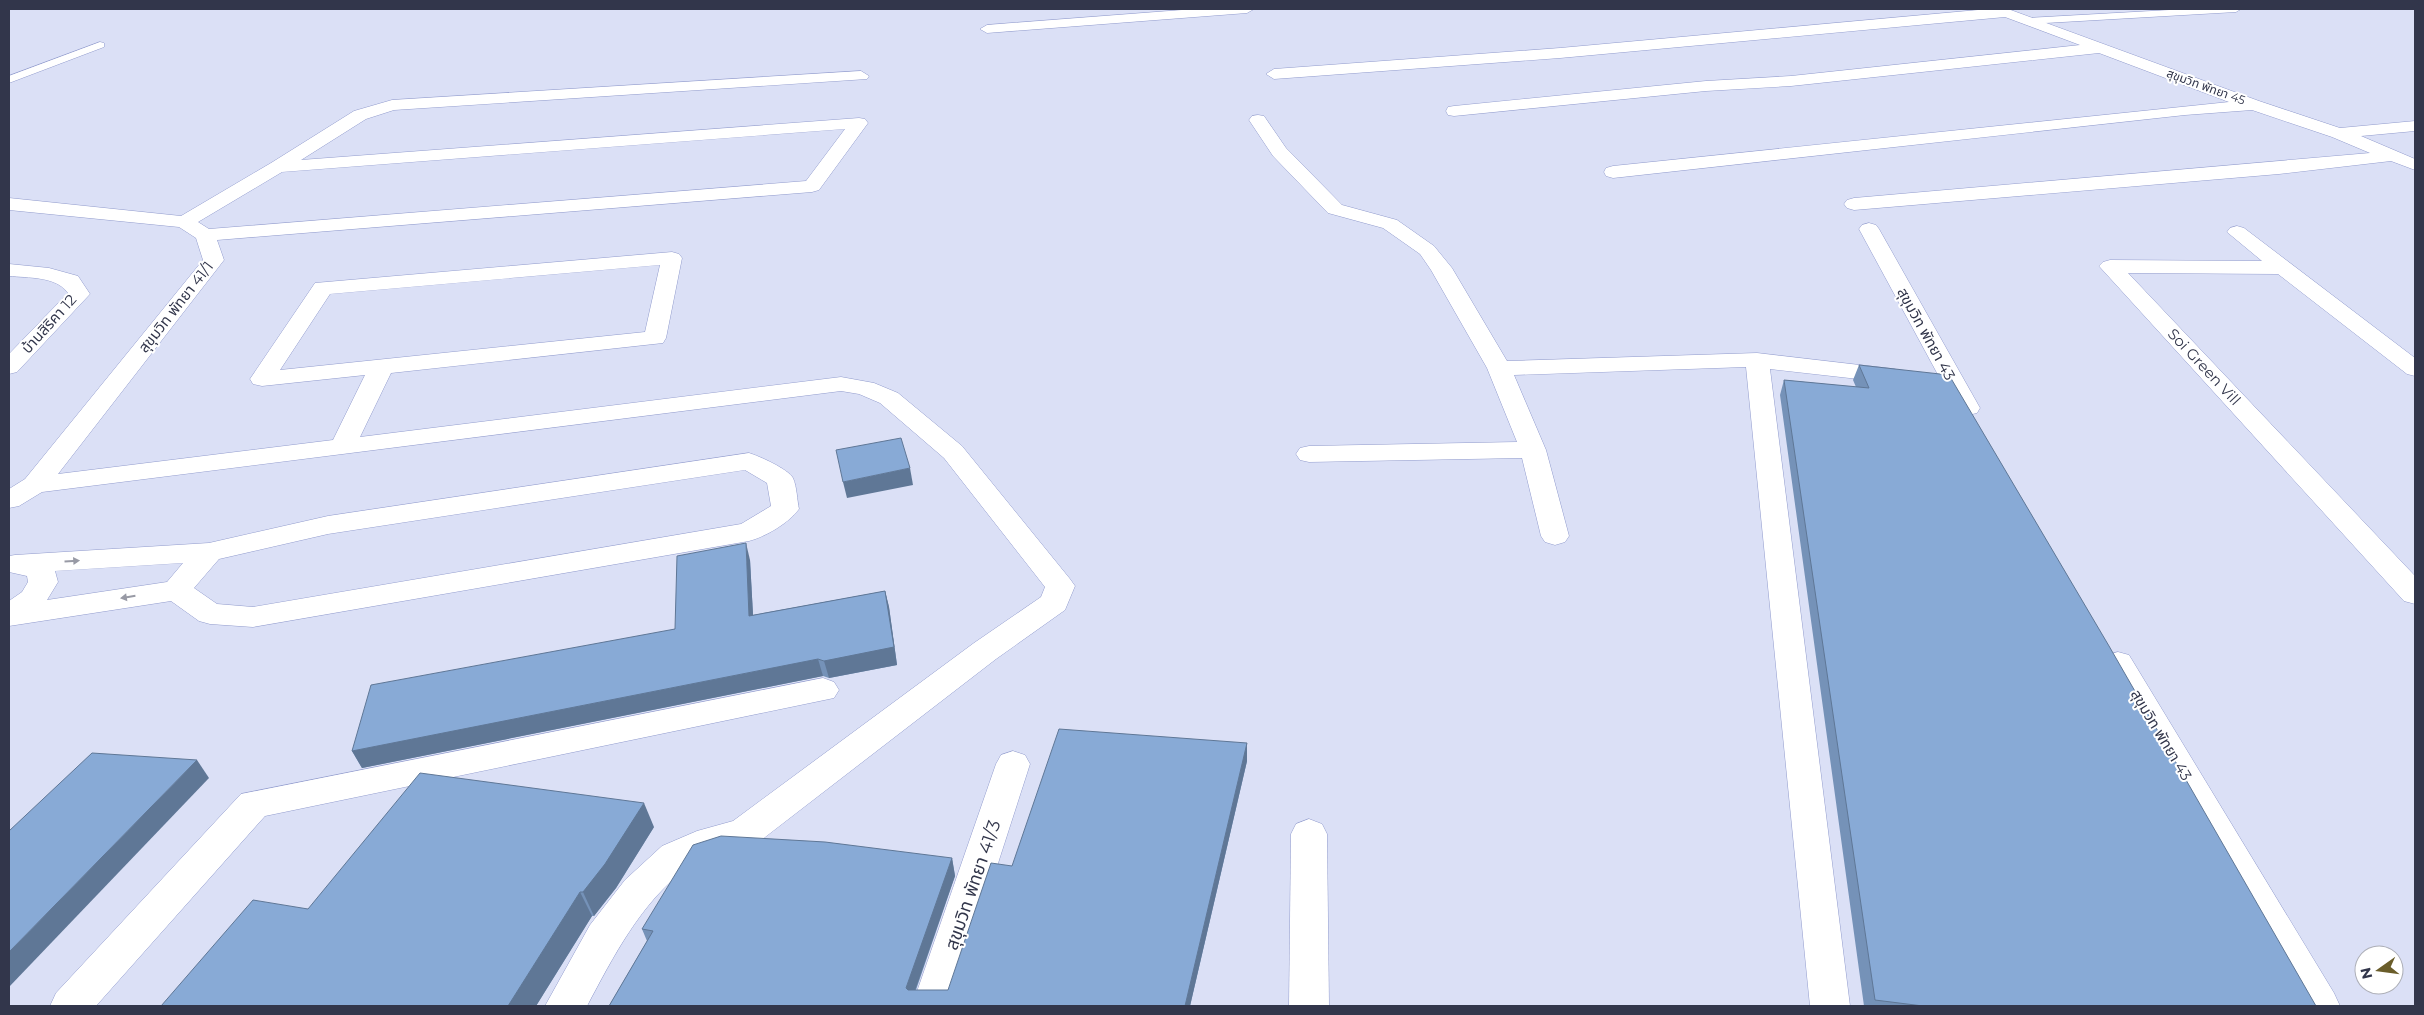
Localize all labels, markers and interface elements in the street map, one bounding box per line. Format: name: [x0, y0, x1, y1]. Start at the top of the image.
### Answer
street label: สุขุมวิท พัทยา 45: [2165, 65, 2248, 108]
street label: สุขุมวิท พัทยา 41/1: [134, 257, 217, 356]
street label: สุขุมวิท พัทยา 43: [1893, 284, 1960, 383]
street label: บ้านสิริคา 12: [17, 290, 80, 357]
street label: Soi Green Vill: [2164, 324, 2245, 409]
one-way arrow: [64, 556, 80, 564]
one-way arrow: [120, 594, 136, 602]
street label: สุขุมวิท พัทยา 43: [2127, 686, 2196, 784]
street label: สุขุมวิท พัทยา 41/3: [940, 817, 1006, 953]
north arrow: [2354, 945, 2404, 995]
text: N: [2356, 965, 2376, 981]

